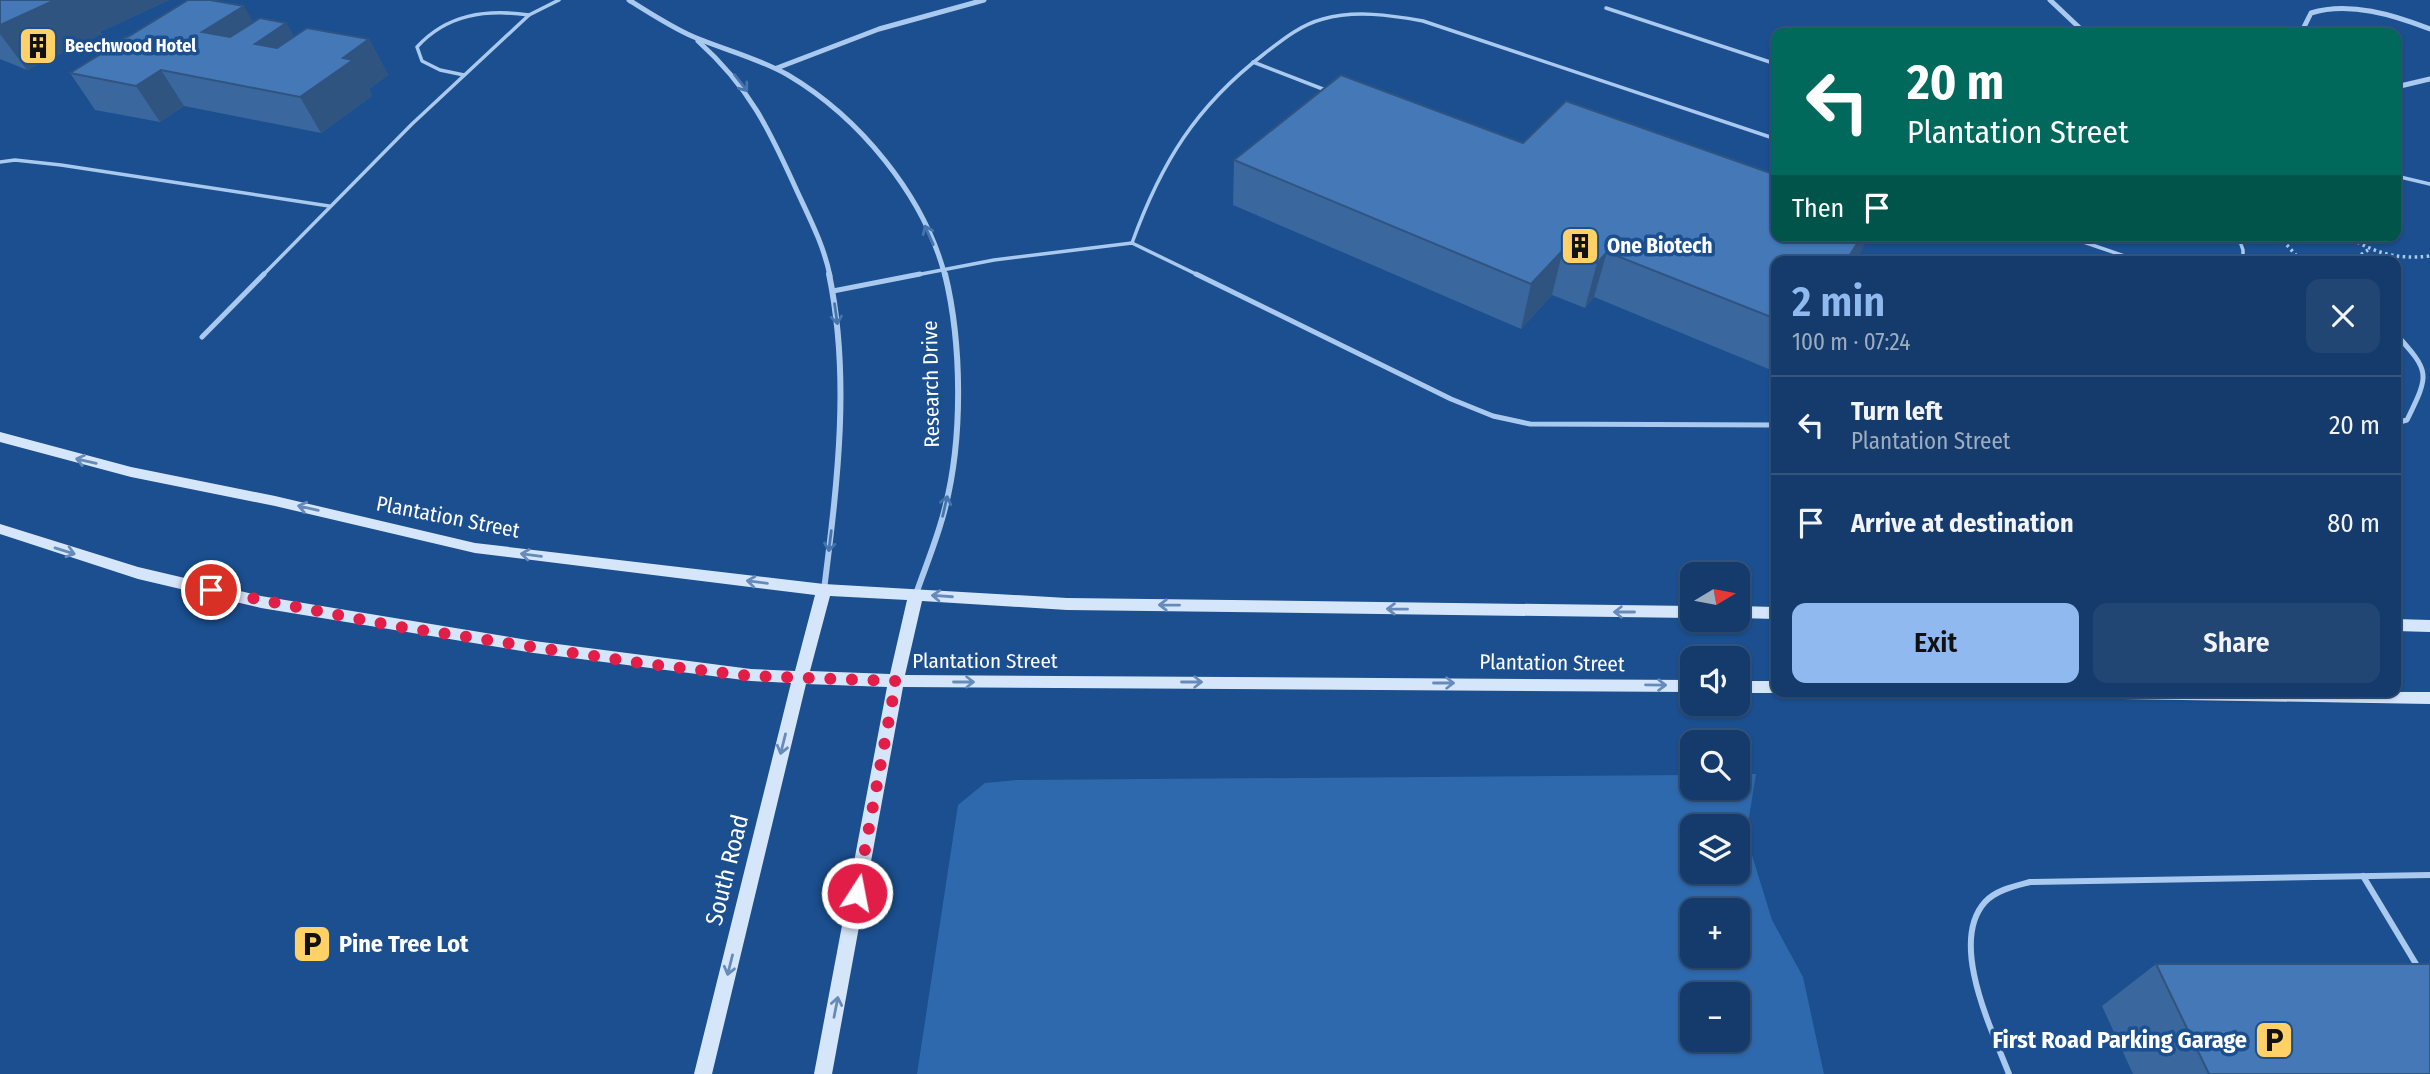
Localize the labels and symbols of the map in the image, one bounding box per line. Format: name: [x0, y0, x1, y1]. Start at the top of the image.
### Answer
building icon: Beechwood Hotel: [17, 25, 59, 67]
place label: Beechwood Hotel: [65, 35, 196, 57]
one-way arrow: [734, 74, 749, 92]
one-way arrow: [922, 224, 935, 246]
building icon: One Biotech: [1559, 225, 1601, 267]
place label: One Biotech: [1607, 233, 1712, 259]
one-way arrow: [830, 302, 843, 325]
street label: Research Drive: [917, 320, 945, 448]
one-way arrow: [75, 454, 98, 467]
street label: Plantation Street: [374, 490, 522, 544]
one-way arrow: [938, 495, 952, 518]
one-way arrow: [297, 501, 320, 515]
one-way arrow: [823, 529, 836, 552]
one-way arrow: [53, 545, 75, 558]
one-way arrow: [520, 548, 543, 561]
pin: [181, 560, 241, 620]
north arrow: [1680, 562, 1750, 632]
one-way arrow: [746, 576, 769, 589]
one-way arrow: [931, 589, 954, 602]
one-way arrow: [1158, 599, 1181, 612]
one-way arrow: [1385, 602, 1408, 616]
one-way arrow: [1613, 605, 1636, 618]
street label: Plantation Street: [912, 648, 1058, 674]
street label: Plantation Street: [1479, 649, 1625, 677]
one-way arrow: [952, 675, 975, 689]
one-way arrow: [1180, 675, 1203, 689]
one-way arrow: [1432, 676, 1455, 690]
one-way arrow: [1645, 679, 1668, 692]
one-way arrow: [776, 732, 789, 755]
street label: South Road: [700, 812, 754, 928]
position arrow: [820, 856, 894, 930]
parking icon: Pine Tree Lot: [291, 923, 333, 965]
place label: Pine Tree Lot: [339, 930, 469, 958]
one-way arrow: [722, 953, 736, 976]
one-way arrow: [830, 996, 843, 1019]
parking icon: First Road Parking Garage: [2253, 1019, 2295, 1061]
place label: First Road Parking Garage: [1993, 1026, 2247, 1054]

